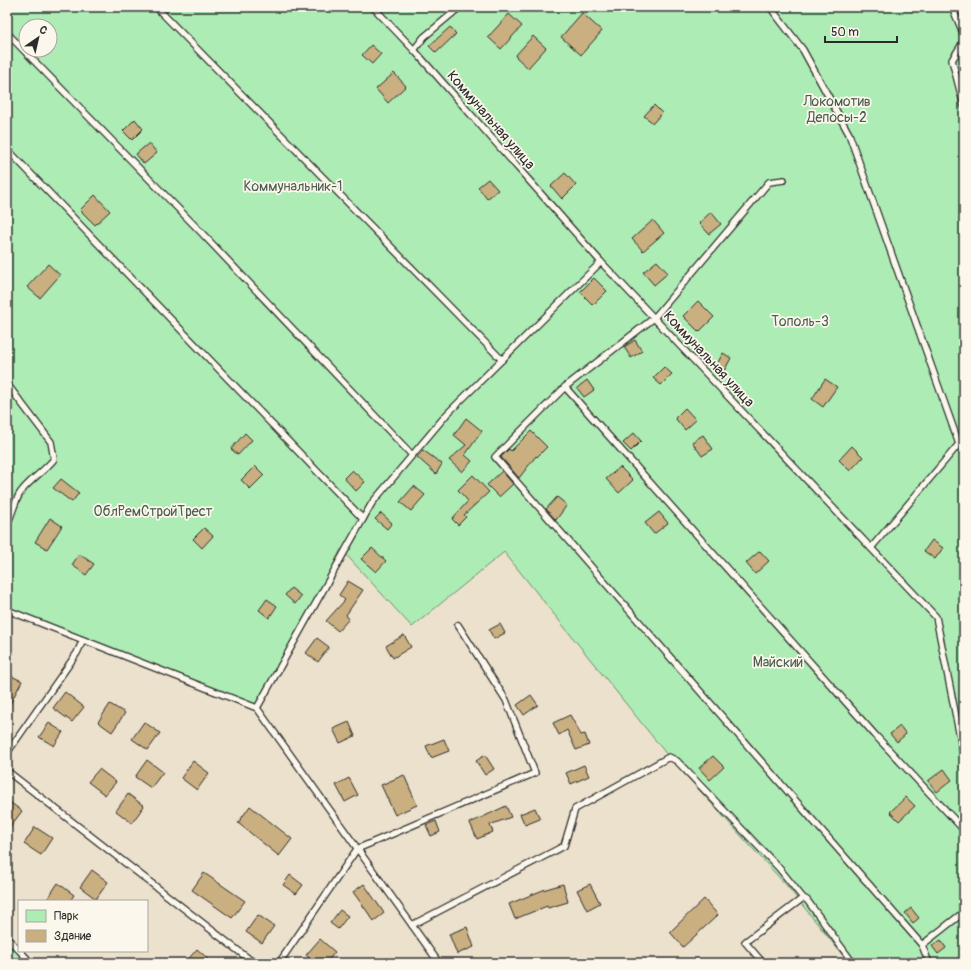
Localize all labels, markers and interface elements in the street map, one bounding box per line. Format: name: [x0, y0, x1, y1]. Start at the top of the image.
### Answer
north arrow: [18, 18, 58, 58]
scale bar: [825, 18, 897, 44]
text: С: [37, 23, 50, 38]
text: 50 m: [831, 25, 859, 40]
street label: Коммунальная улица: [443, 67, 539, 173]
park label: Локомотив Депосы-2: [802, 93, 871, 126]
park label: Коммунальник-1: [243, 178, 343, 195]
street label: Коммунальная улица: [660, 307, 758, 411]
park label: Тополь-3: [771, 313, 829, 330]
park label: ОблРемСтройТрест: [94, 503, 213, 520]
park label: Майский: [753, 654, 803, 671]
legend: [18, 900, 148, 952]
text: Парк: [54, 909, 79, 924]
text: Здание: [54, 929, 91, 944]

